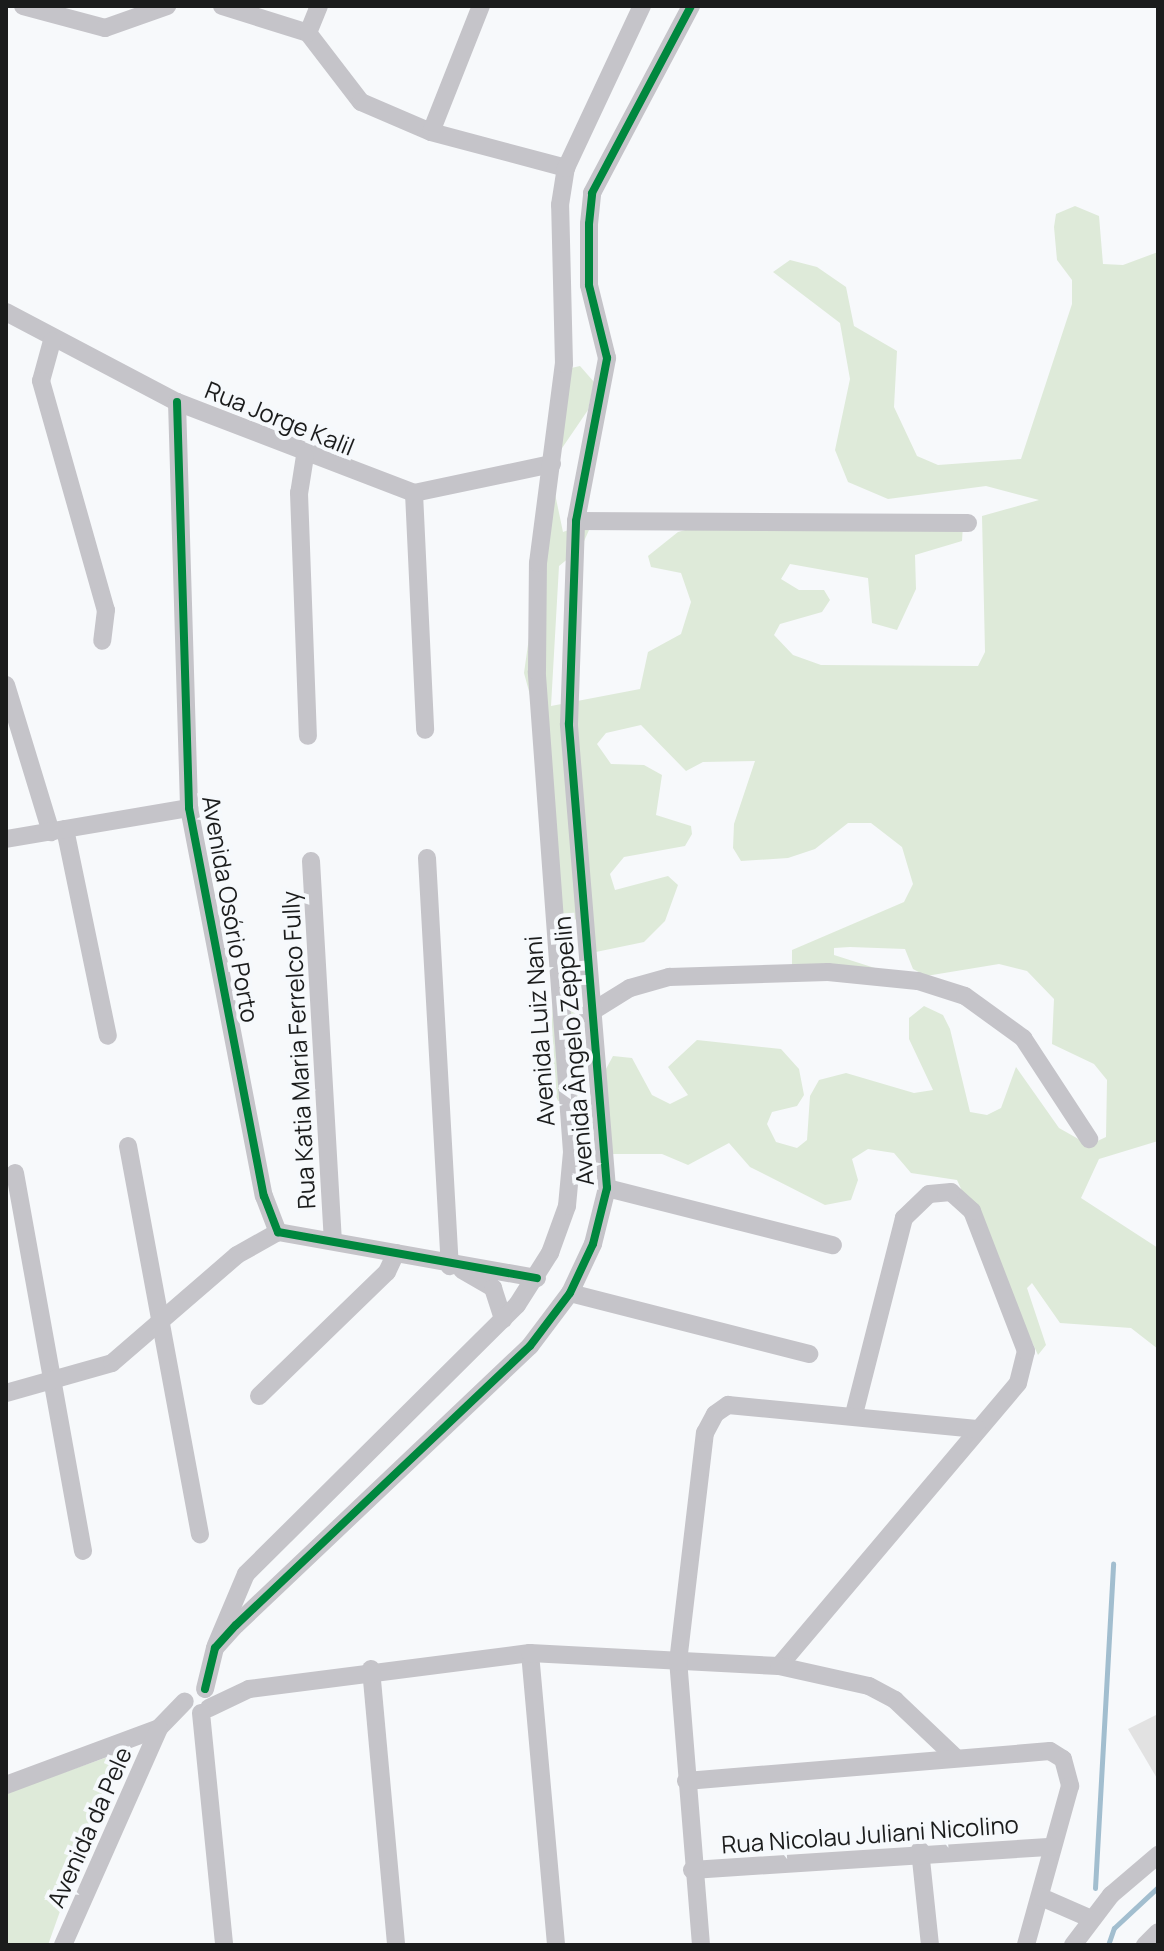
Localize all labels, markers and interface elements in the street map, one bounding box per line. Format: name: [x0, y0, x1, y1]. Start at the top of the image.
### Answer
street label: Rua Jorge Kalil: [201, 375, 359, 461]
street label: Avenida Osório Porto: [197, 793, 265, 1025]
street label: Rua Katia Maria Ferrelco Fully: [275, 890, 321, 1210]
street label: Avenida Ângelo Zeppelin: [547, 915, 599, 1187]
street label: Avenida Luiz Nani: [518, 935, 560, 1127]
street label: Avenida da Pele: [41, 1742, 137, 1912]
street label: Rua Nicolau Juliani Nicolino: [720, 1809, 1020, 1859]

